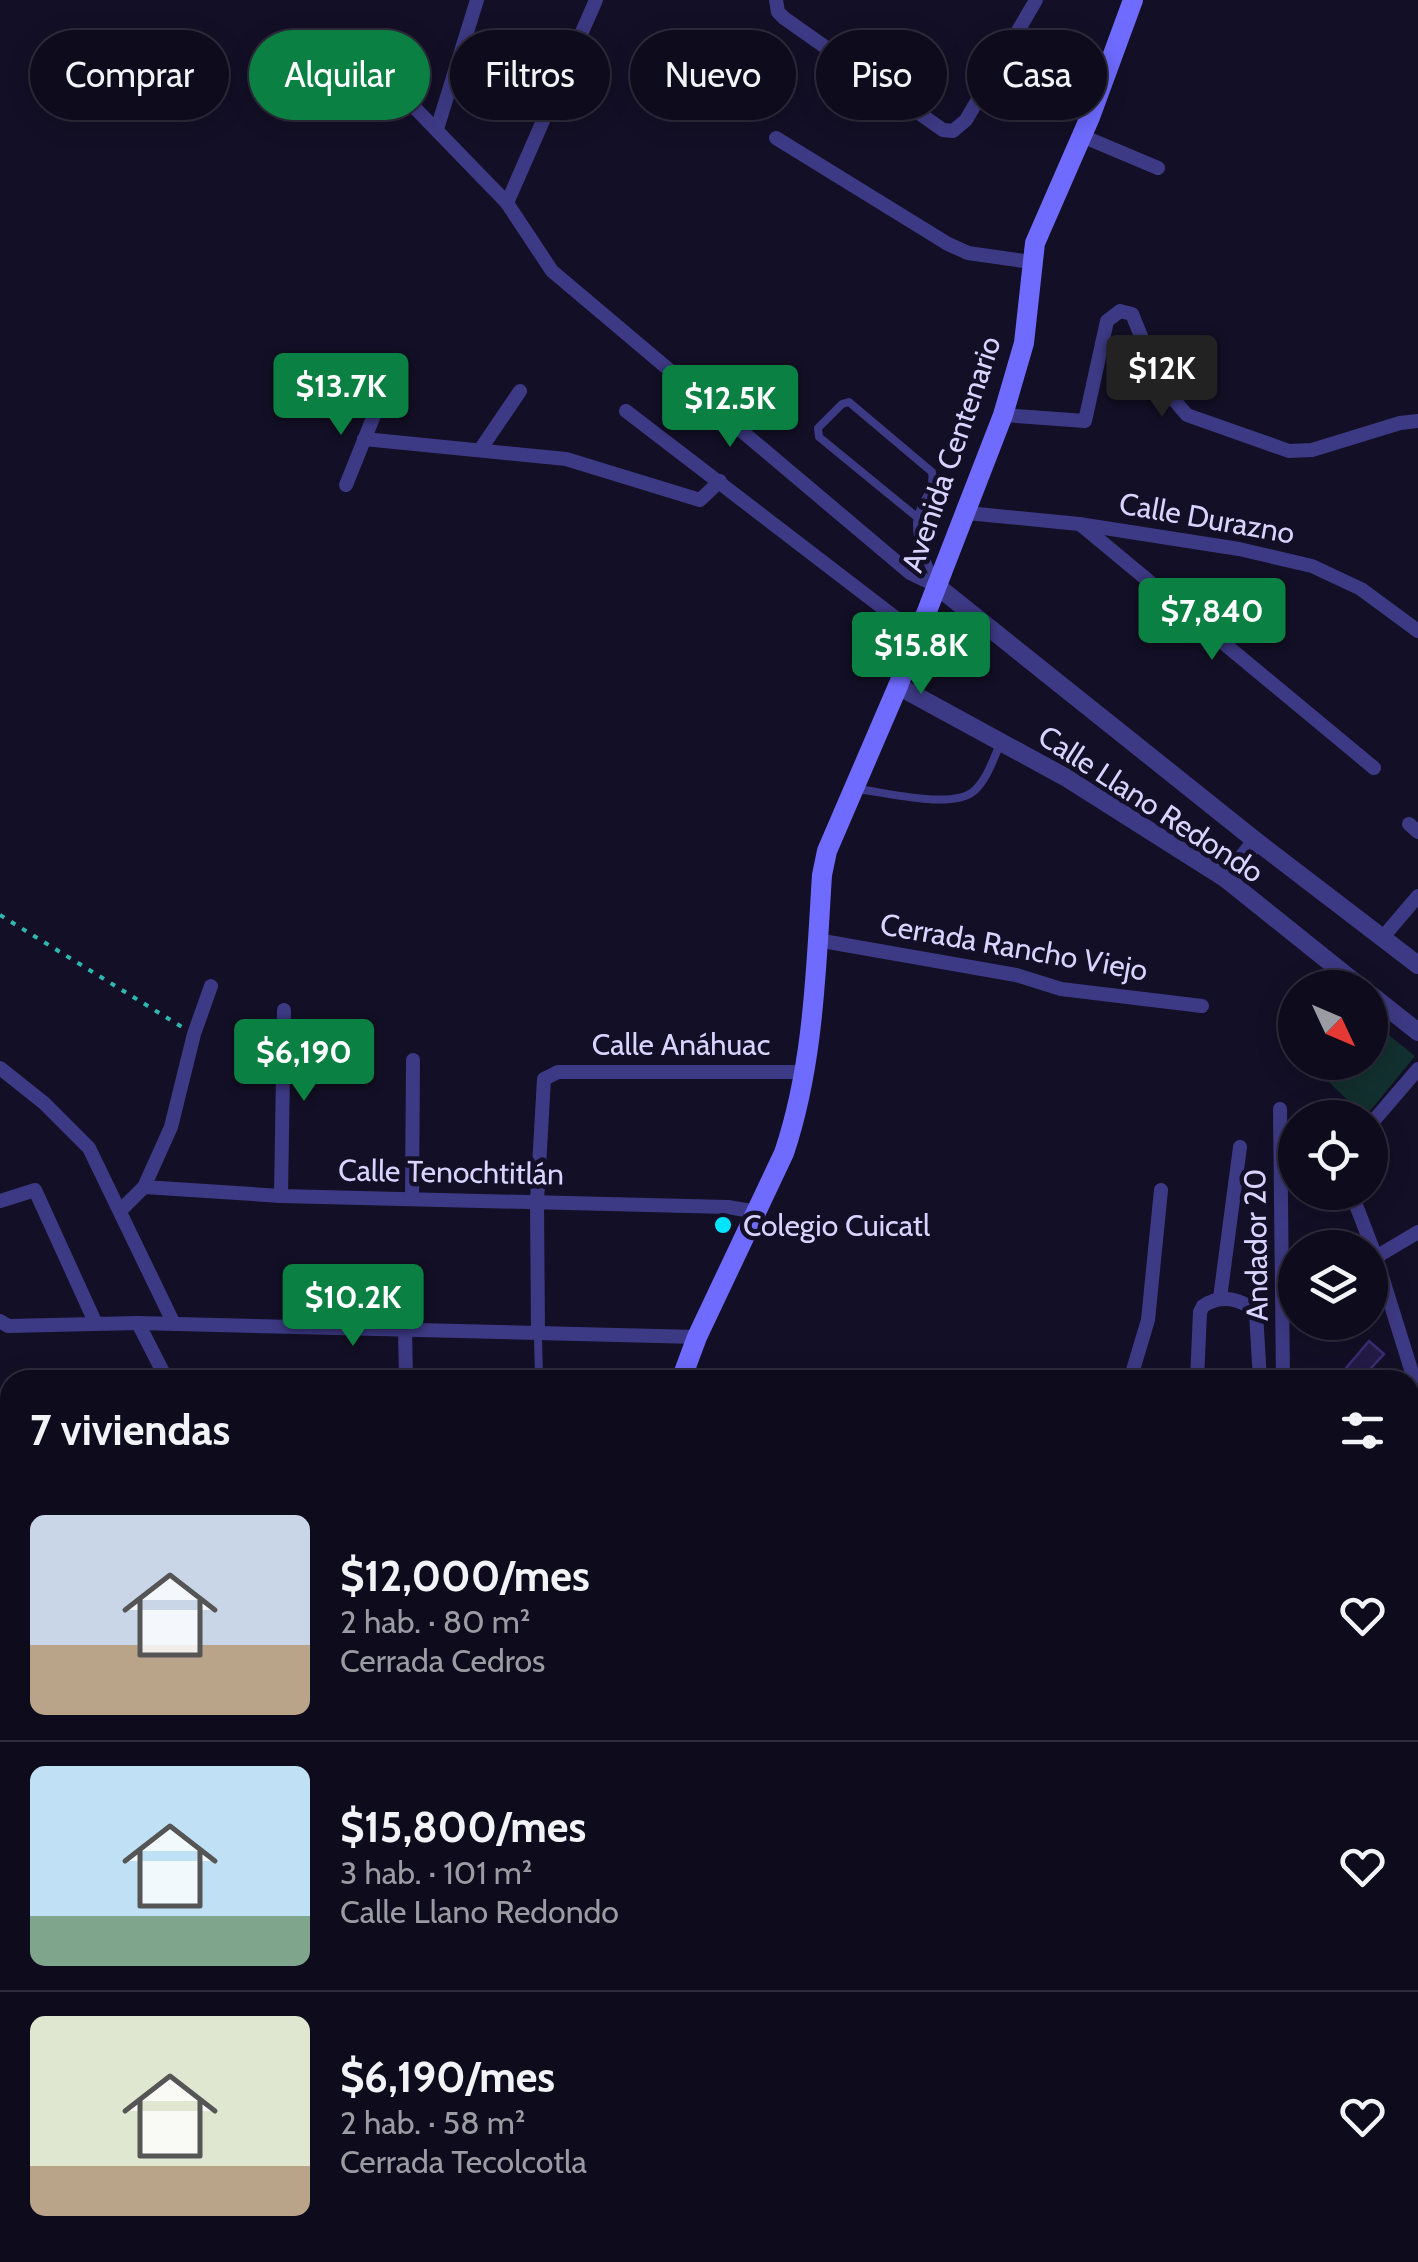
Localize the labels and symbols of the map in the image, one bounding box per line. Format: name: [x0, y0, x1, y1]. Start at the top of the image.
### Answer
street label: Avenida Centenario: [893, 331, 1009, 577]
pin: $12K: [1103, 335, 1221, 420]
pin: $13.7K: [260, 353, 422, 438]
pin: $12.5K: [649, 365, 811, 450]
street label: Calle Durazno: [1116, 484, 1298, 552]
pin: $7,840: [1131, 578, 1293, 663]
pin: $15.8K: [840, 612, 1002, 697]
street label: Calle Llano Redondo: [1031, 717, 1271, 891]
street label: Cerrada Rancho Viejo: [877, 905, 1151, 989]
north arrow: [1278, 970, 1388, 1080]
pin: $6,190: [223, 1019, 385, 1104]
street label: Calle Anáhuac: [592, 1026, 770, 1063]
street label: Calle Tenochtitlán: [338, 1152, 564, 1192]
street label: Andador 20: [1236, 1169, 1276, 1321]
place label: Colegio Cuicatl: [743, 1207, 930, 1244]
marker: Colegio Cuicatl: [712, 1214, 734, 1236]
pin: $10.2K: [272, 1264, 434, 1349]

